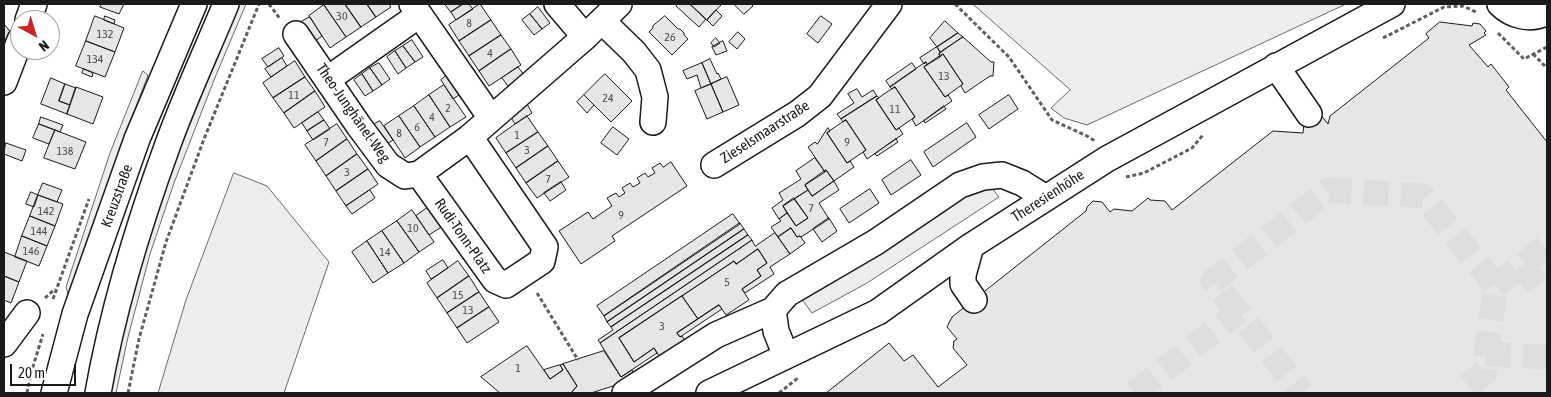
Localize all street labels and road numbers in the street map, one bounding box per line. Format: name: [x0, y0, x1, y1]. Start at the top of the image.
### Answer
street label: Theo-Junghänel-Weg: [312, 60, 394, 166]
street label: Zieselsmaarstraße: [717, 97, 813, 167]
street label: Kreuzstraße: [97, 162, 137, 230]
street label: Theresienhöhe: [1008, 166, 1088, 226]
street label: Rudi-Tonn-Platz: [431, 195, 495, 277]

